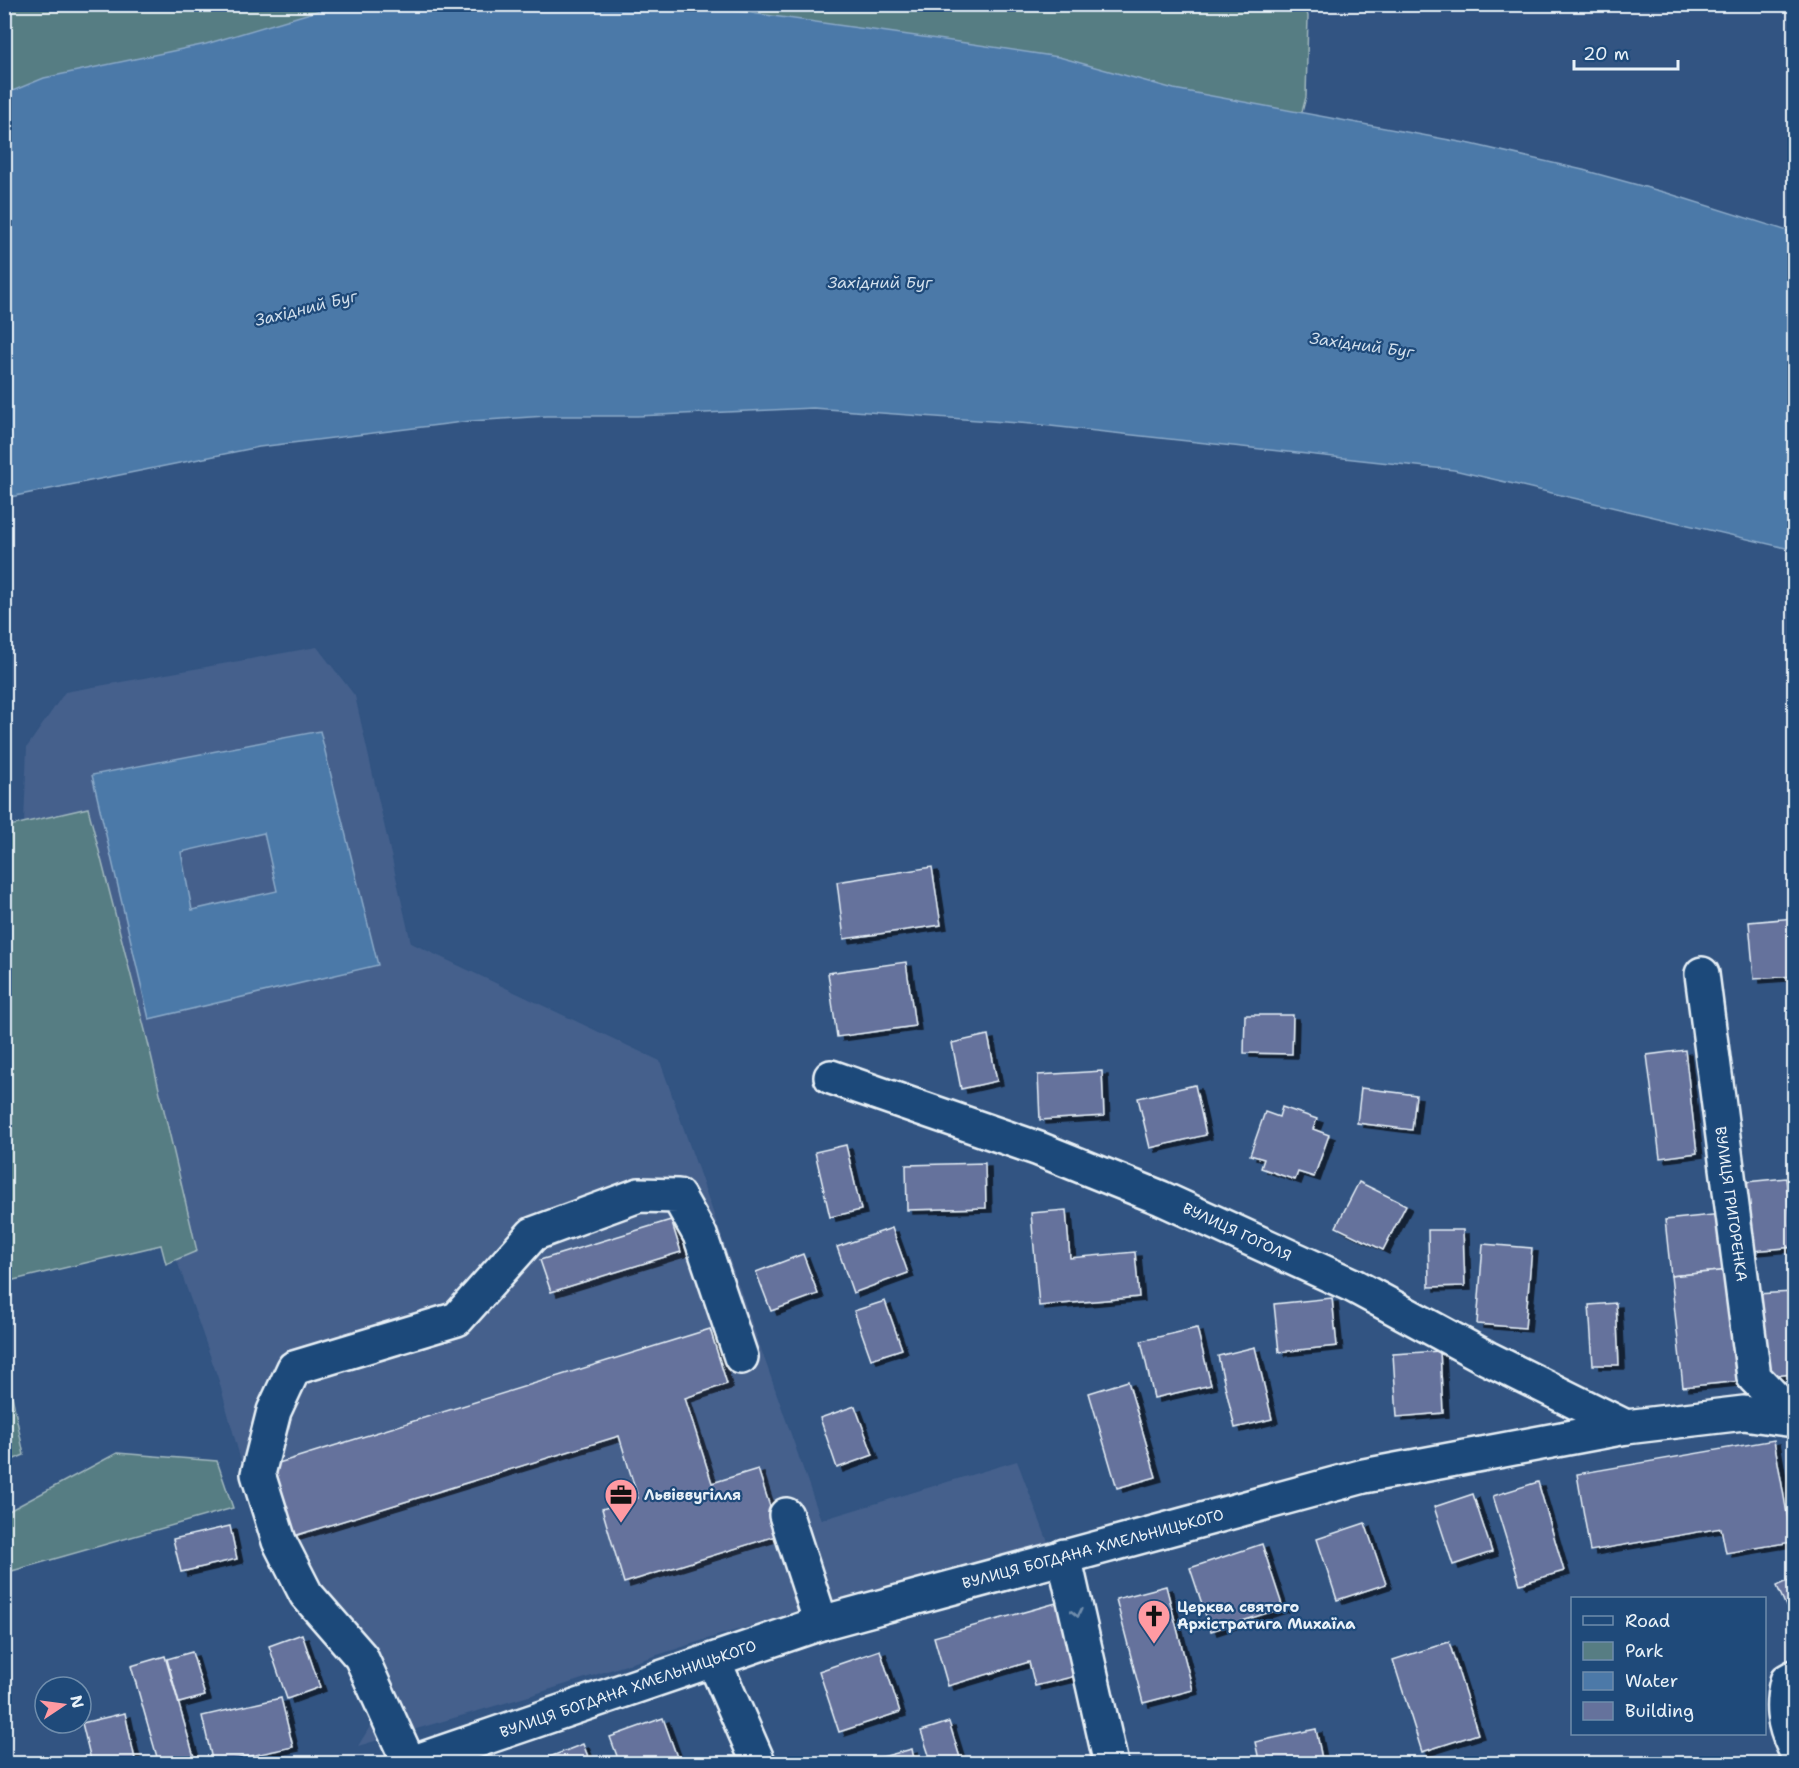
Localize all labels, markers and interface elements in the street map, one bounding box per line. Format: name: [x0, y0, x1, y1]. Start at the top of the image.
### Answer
scale bar: [1574, 33, 1678, 71]
text: 20 m: [1583, 42, 1629, 66]
water label: Західний Буг: [828, 272, 933, 293]
water label: Західний Буг: [253, 285, 360, 331]
water label: Західний Буг: [1309, 327, 1416, 363]
street label: ВУЛИЦЯ ГРИГОРЕНКА: [1710, 1125, 1752, 1283]
street label: ВУЛИЦЯ ГОГОЛЯ: [1179, 1198, 1295, 1266]
office icon: Львіввугілля: [603, 1477, 639, 1524]
place label: Львіввугілля: [644, 1485, 741, 1505]
street label: ВУЛИЦЯ БОГДАНА ХМЕЛЬНИЦЬКОГО: [960, 1504, 1226, 1594]
place label: Церква святого Архістратига Михаїла: [1177, 1597, 1356, 1634]
legend: [1571, 1597, 1766, 1735]
church icon: Церква святого Архістратига Михаїла: [1136, 1598, 1172, 1645]
one-way arrow: [1070, 1608, 1083, 1618]
text: Road: [1625, 1609, 1670, 1633]
street label: ВУЛИЦЯ БОГДАНА ХМЕЛЬНИЦЬКОГО: [497, 1636, 759, 1742]
text: Park: [1625, 1639, 1664, 1663]
text: Water: [1625, 1669, 1678, 1693]
north arrow: [33, 1675, 93, 1735]
text: N: [65, 1693, 89, 1710]
text: Building: [1625, 1699, 1694, 1723]

